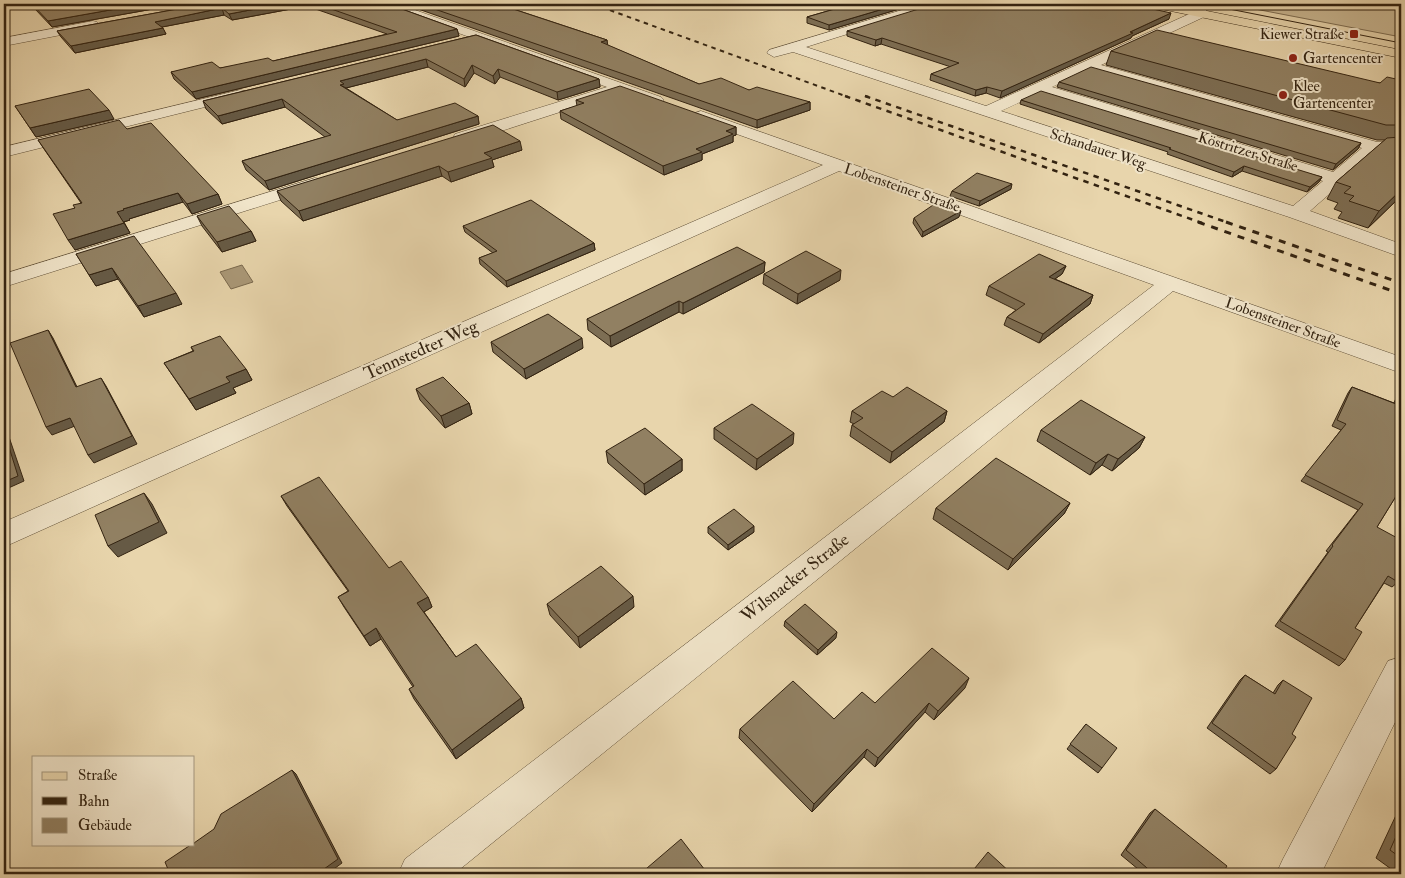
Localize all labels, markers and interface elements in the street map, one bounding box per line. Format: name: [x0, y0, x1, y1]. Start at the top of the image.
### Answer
place label: Kiewer Straße: [1260, 25, 1344, 44]
marker: Kiewer Straße: [1348, 28, 1360, 40]
place label: Gartencenter: [1303, 49, 1383, 68]
marker: Gartencenter: [1287, 52, 1299, 64]
place label: Klee Gartencenter: [1293, 77, 1373, 113]
marker: Klee Gartencenter: [1277, 89, 1289, 101]
street label: Schandauer Weg: [1048, 125, 1149, 174]
street label: Köstritzer Straße: [1196, 128, 1300, 176]
street label: Lobensteiner Straße: [841, 159, 963, 217]
street label: Lobensteiner Straße: [1222, 293, 1344, 353]
street label: Tennstedter Weg: [360, 314, 483, 385]
street label: Wilsnacker Straße: [735, 528, 854, 628]
legend: [32, 756, 195, 846]
text: Straße: [78, 766, 117, 785]
text: Bahn: [78, 792, 110, 811]
text: Gebäude: [78, 816, 132, 835]

